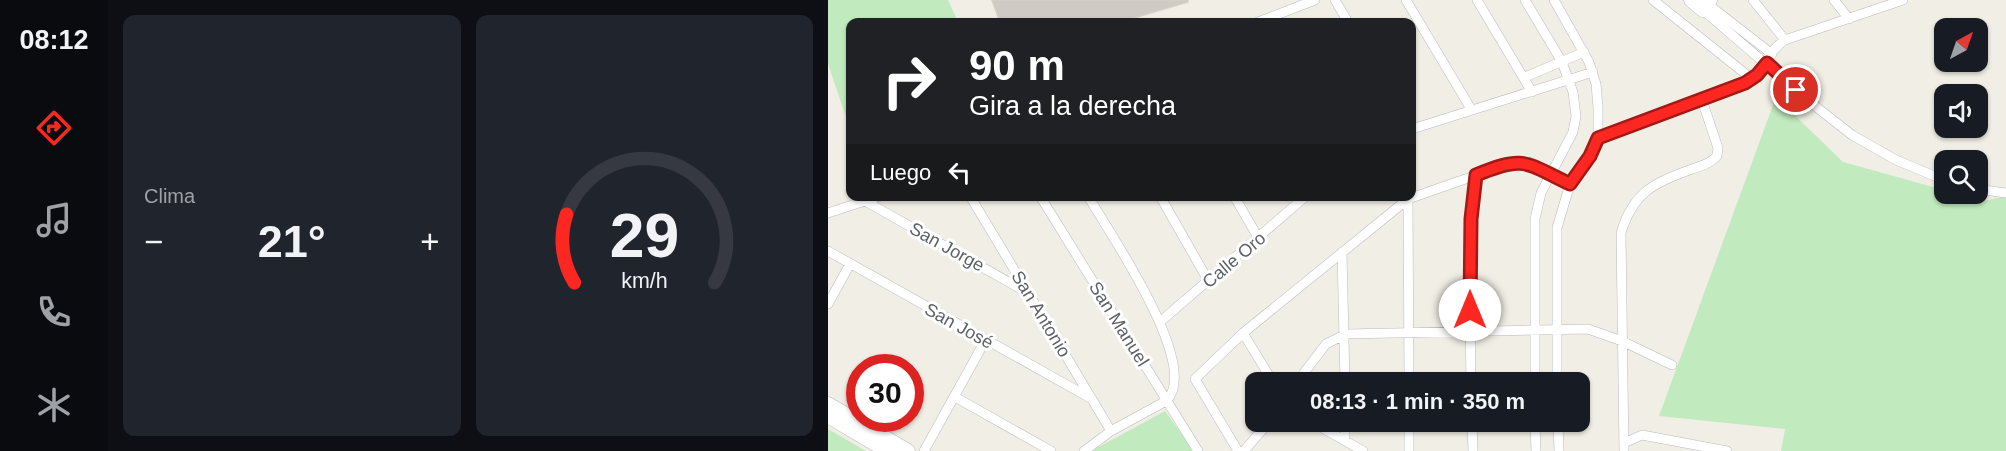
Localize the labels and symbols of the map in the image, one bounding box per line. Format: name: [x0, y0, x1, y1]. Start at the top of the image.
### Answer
north arrow: [1934, 18, 1988, 72]
pin: [1770, 64, 1821, 115]
street label: San Jorge: [906, 218, 988, 276]
street label: Calle Oro: [1198, 228, 1270, 292]
street label: San Antonio: [1007, 267, 1075, 361]
street label: San Manuel: [1085, 278, 1153, 370]
position arrow: [1438, 278, 1502, 342]
street label: San José: [921, 299, 997, 353]
speed limit sign: 30: [846, 354, 924, 432]

